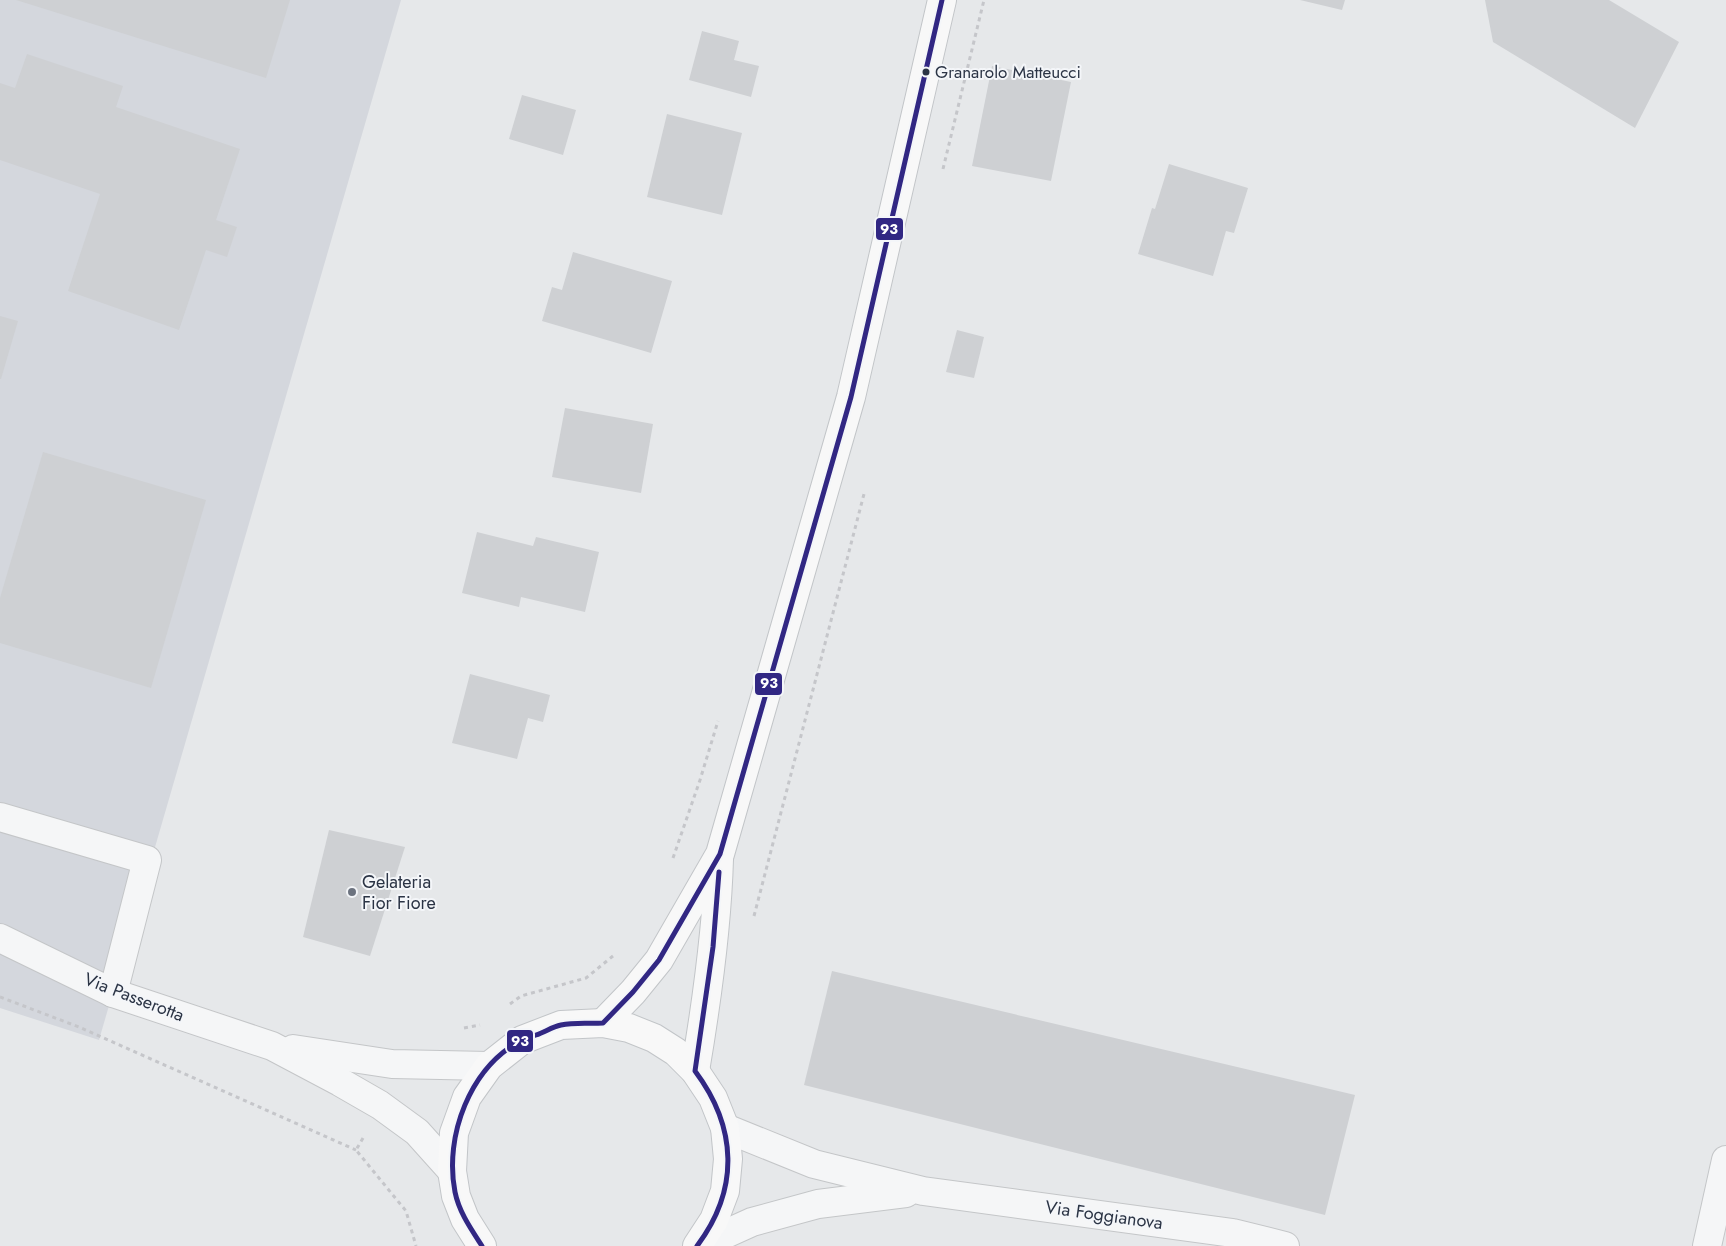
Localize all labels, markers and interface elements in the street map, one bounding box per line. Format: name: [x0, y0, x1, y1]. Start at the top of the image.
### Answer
place label: Granarolo Matteucci: [935, 60, 1081, 84]
marker: Granarolo Matteucci: [921, 67, 931, 77]
line badge: 93: [875, 217, 904, 241]
text: 93: [880, 219, 898, 239]
line badge: 93: [754, 672, 783, 696]
text: 93: [760, 673, 778, 693]
place label: Gelateria Fior Fiore: [362, 869, 436, 916]
marker: Gelateria Fior Fiore: [346, 886, 358, 898]
street label: Via Passerotta: [80, 966, 188, 1028]
line badge: 93: [506, 1029, 534, 1053]
text: 93: [511, 1031, 529, 1051]
street label: Via Foggianova: [1044, 1194, 1164, 1236]

